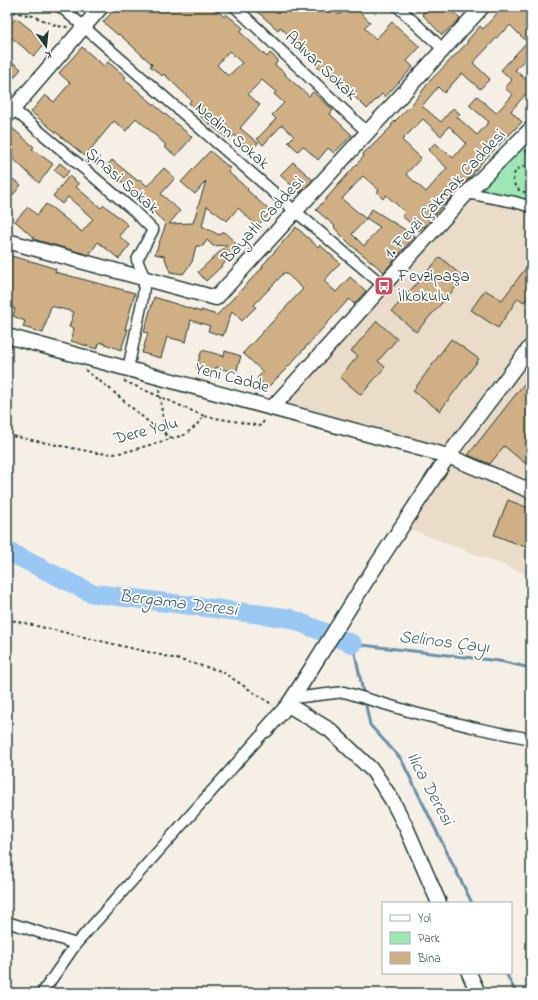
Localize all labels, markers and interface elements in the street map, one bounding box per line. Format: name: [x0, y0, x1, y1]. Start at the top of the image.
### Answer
north arrow: [26, 26, 66, 66]
street label: Adıvar Sokak: [279, 26, 363, 107]
text: K: [43, 46, 53, 63]
street label: Nedim Sokak: [189, 96, 276, 176]
street label: 1. Fevzi Çakmak Caddesi: [378, 123, 512, 265]
street label: Şinasi Sokak: [80, 142, 165, 221]
street label: Bayatlı Caddesi: [215, 170, 311, 271]
place label: Fevzipaşa İlkokulu: [397, 264, 470, 309]
bus stop icon: Fevzipaşa İlkokulu: [373, 275, 395, 297]
street label: Yeni Cadde: [192, 356, 272, 400]
street label: Dere Yolu: [110, 410, 181, 452]
water label: Bergama Deresi: [117, 584, 240, 624]
water label: Selinos Çayı: [397, 625, 491, 662]
water label: Ilıca Deresi: [399, 748, 460, 832]
legend: [382, 902, 512, 974]
text: Yol: [418, 910, 431, 928]
text: Park: [418, 930, 440, 948]
text: Bina: [417, 950, 441, 968]

